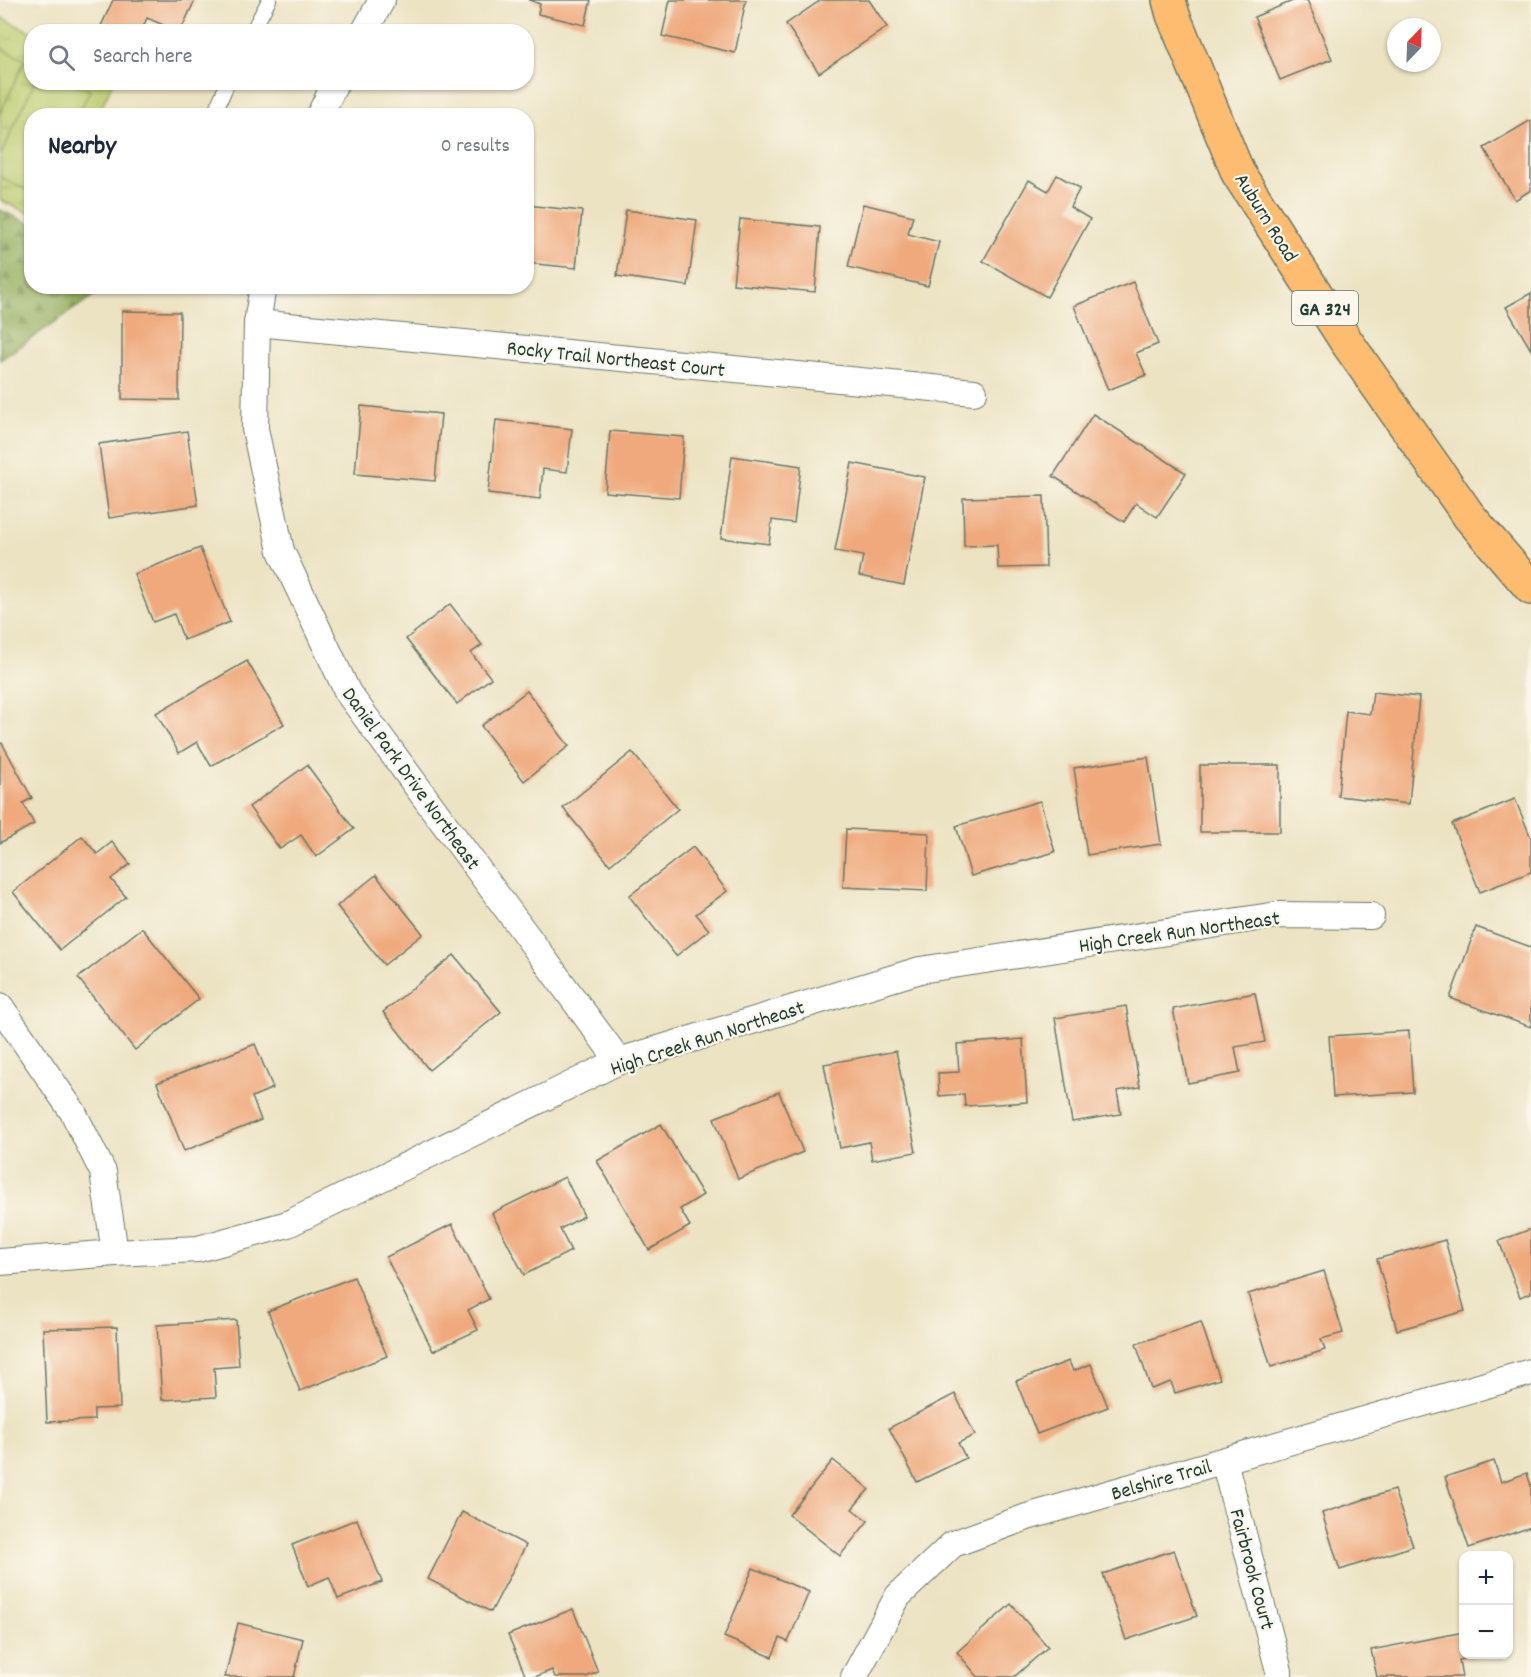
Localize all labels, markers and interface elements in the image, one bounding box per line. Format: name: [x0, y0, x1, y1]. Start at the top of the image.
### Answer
north arrow: [1387, 18, 1441, 72]
search box: [24, 24, 534, 90]
icon: search: [45, 41, 78, 74]
text: Search here: [93, 42, 192, 73]
text: Nearby: [48, 129, 116, 166]
text: 0 results: [441, 133, 510, 161]
street label: Auburn Road: [1225, 168, 1304, 269]
road number: GA 324: [1292, 291, 1358, 325]
street label: Rocky Trail Northeast Court: [505, 335, 727, 387]
street label: Daniel Park Drive Northeast: [333, 682, 486, 878]
street label: High Creek Run Northeast: [1077, 905, 1282, 963]
street label: High Creek Run Northeast: [607, 994, 809, 1085]
street label: Belshire Trail: [1108, 1453, 1216, 1511]
street label: Fairbrook Court: [1220, 1506, 1281, 1634]
map controls: [1459, 1551, 1513, 1659]
button: +: [1459, 1551, 1513, 1605]
button: −: [1459, 1605, 1513, 1659]

